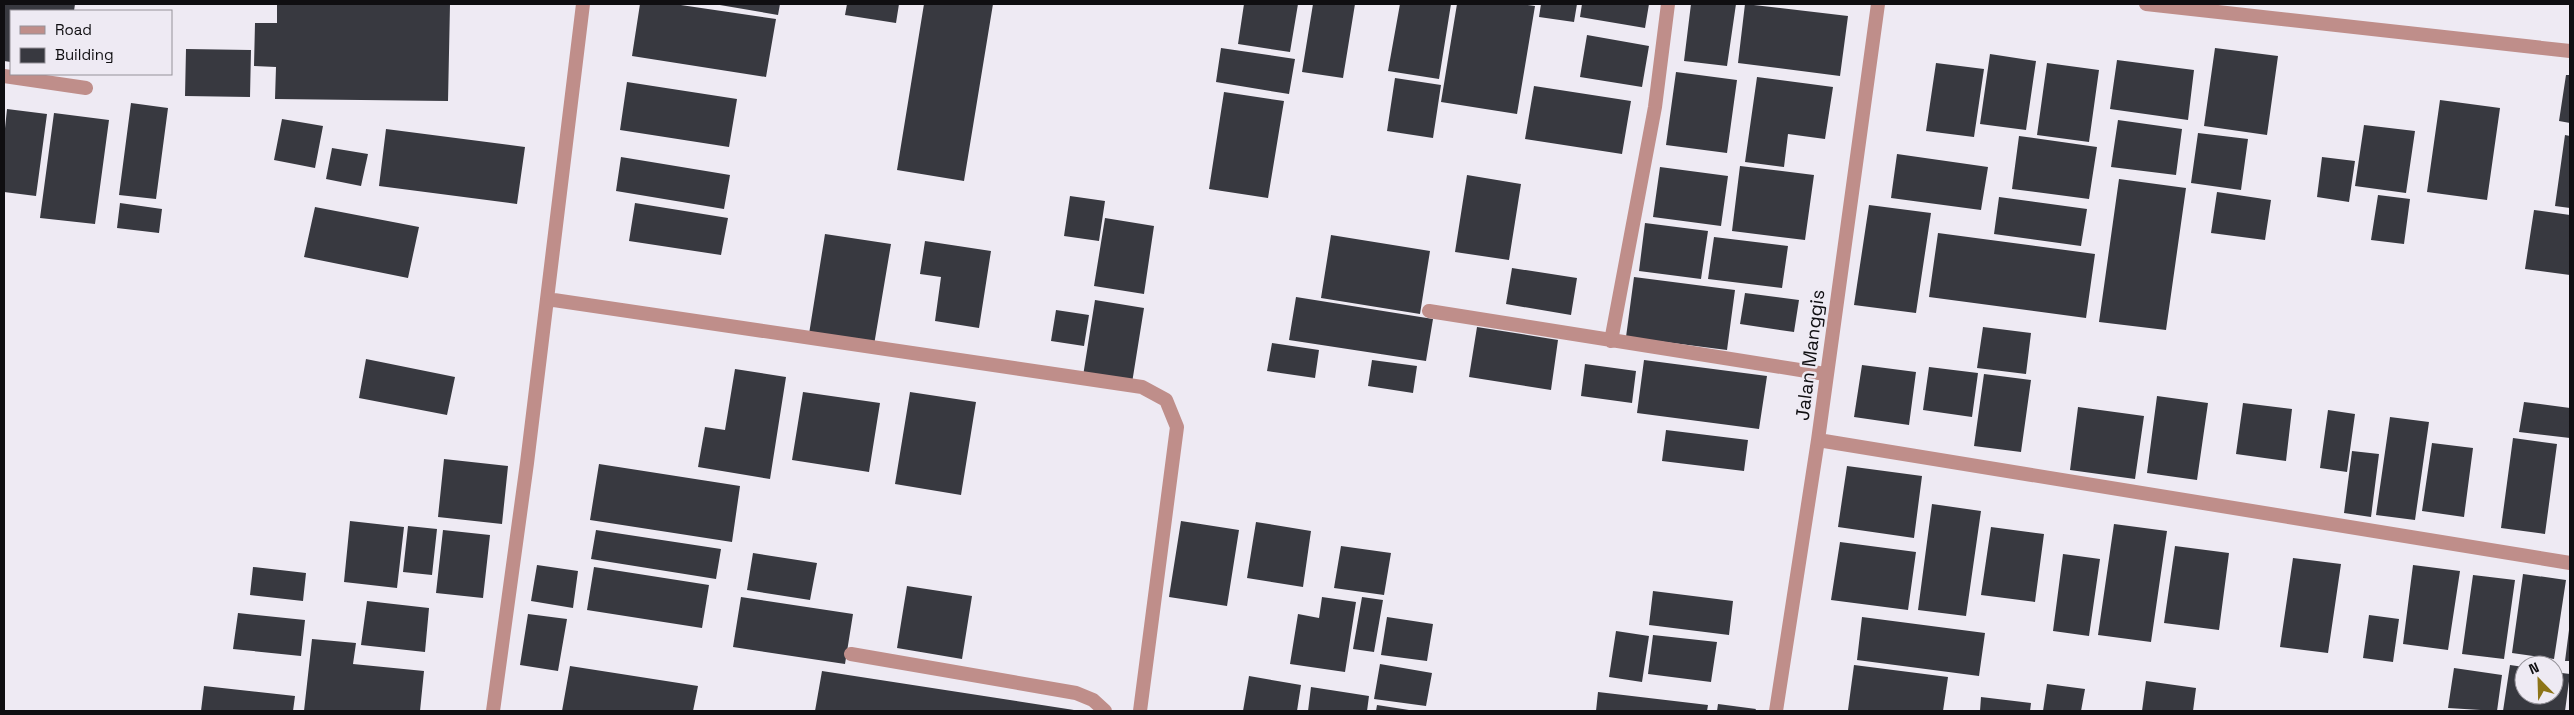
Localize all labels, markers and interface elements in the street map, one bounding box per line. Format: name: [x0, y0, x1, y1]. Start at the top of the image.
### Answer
legend: [10, 10, 172, 75]
text: Road: [55, 20, 92, 39]
text: Building: [55, 45, 114, 64]
street label: Jalan Manggis: [1790, 288, 1830, 422]
north arrow: [2514, 655, 2564, 705]
text: N: [2526, 658, 2542, 678]

